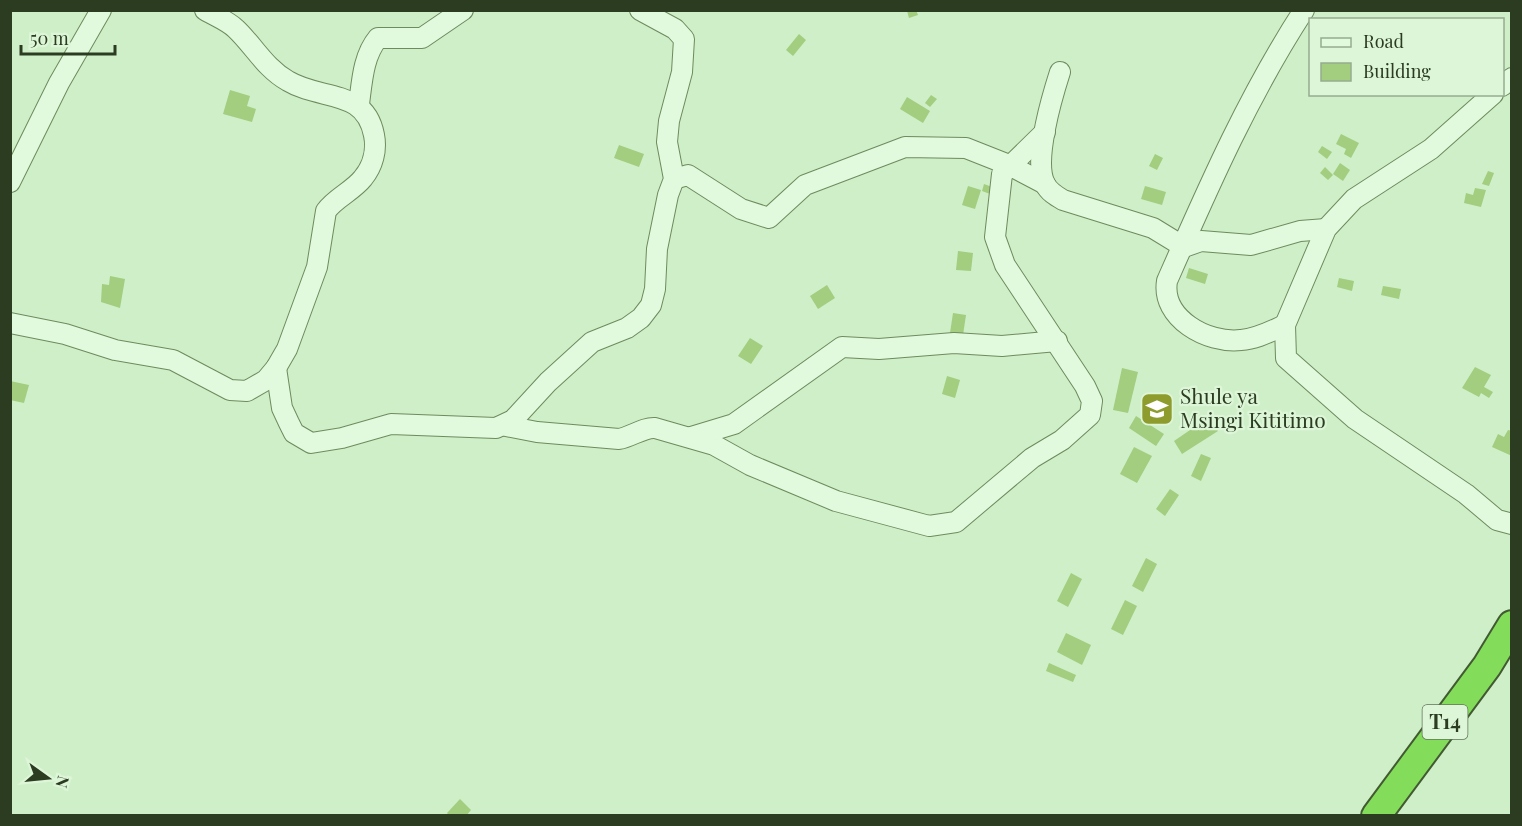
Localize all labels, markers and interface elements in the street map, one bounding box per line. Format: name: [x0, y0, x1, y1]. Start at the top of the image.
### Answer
scale bar: [21, 18, 116, 56]
legend: [1309, 18, 1504, 96]
text: 50 m: [30, 26, 69, 50]
text: Road: [1363, 29, 1404, 53]
text: Building: [1363, 59, 1431, 83]
place label: Shule ya Msingi Kititimo: [1180, 381, 1326, 433]
school or university icon: Shule ya Msingi Kititimo: [1139, 391, 1175, 427]
road number: T14: [1422, 705, 1468, 739]
north arrow: [18, 748, 78, 808]
text: N: [51, 774, 75, 791]

